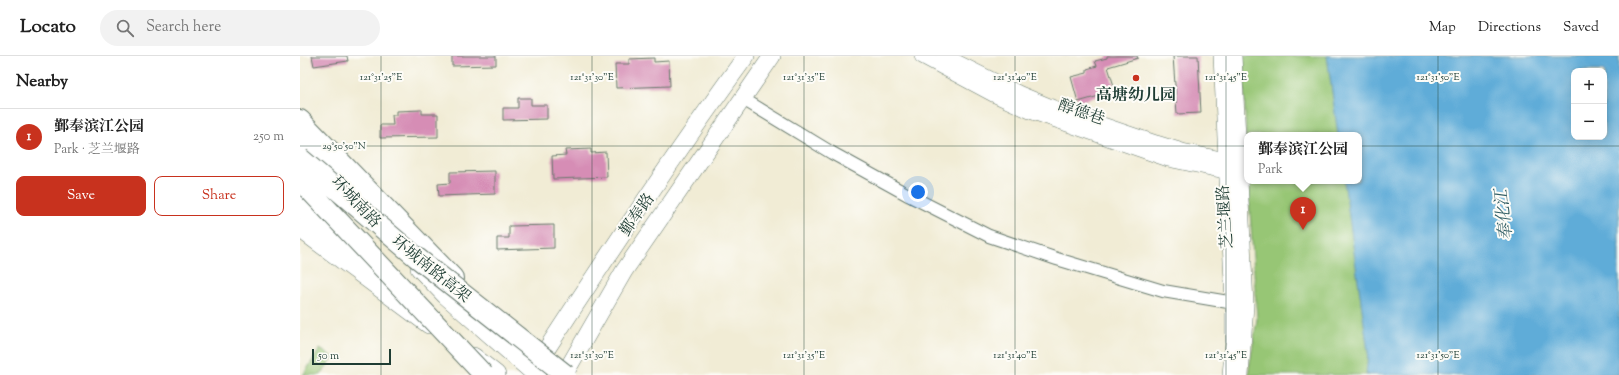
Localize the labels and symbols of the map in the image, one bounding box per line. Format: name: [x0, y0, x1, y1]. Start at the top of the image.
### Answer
text: 121°31'25"E: [360, 70, 402, 85]
text: 121°31'30"E: [570, 70, 614, 85]
text: 121°31'35"E: [783, 70, 825, 85]
text: 121°31'40"E: [993, 70, 1037, 85]
text: 121°31'45"E: [1205, 70, 1247, 85]
text: 121°31'50"E: [1417, 70, 1459, 85]
marker: 高塘幼儿园: [1131, 73, 1141, 83]
place label: 高塘幼儿园: [1096, 85, 1176, 108]
street label: 醇德巷: [1055, 95, 1108, 132]
text: 29°50'50"N: [322, 139, 366, 154]
street label: 环城南路: [325, 171, 385, 234]
your location: [908, 182, 928, 202]
street label: 芝兰堰路: [1213, 184, 1240, 250]
water label: 奉化江: [1490, 185, 1520, 241]
street label: 鄞奉路: [615, 189, 661, 242]
pin: 1: [1290, 197, 1316, 230]
street label: 环城南路高架: [386, 231, 475, 309]
scale bar: [312, 347, 391, 366]
text: 121°31'30"E: [570, 348, 614, 363]
text: 121°31'35"E: [783, 348, 825, 363]
text: 121°31'40"E: [993, 348, 1037, 363]
text: 121°31'45"E: [1205, 348, 1247, 363]
text: 121°31'50"E: [1417, 348, 1459, 363]

